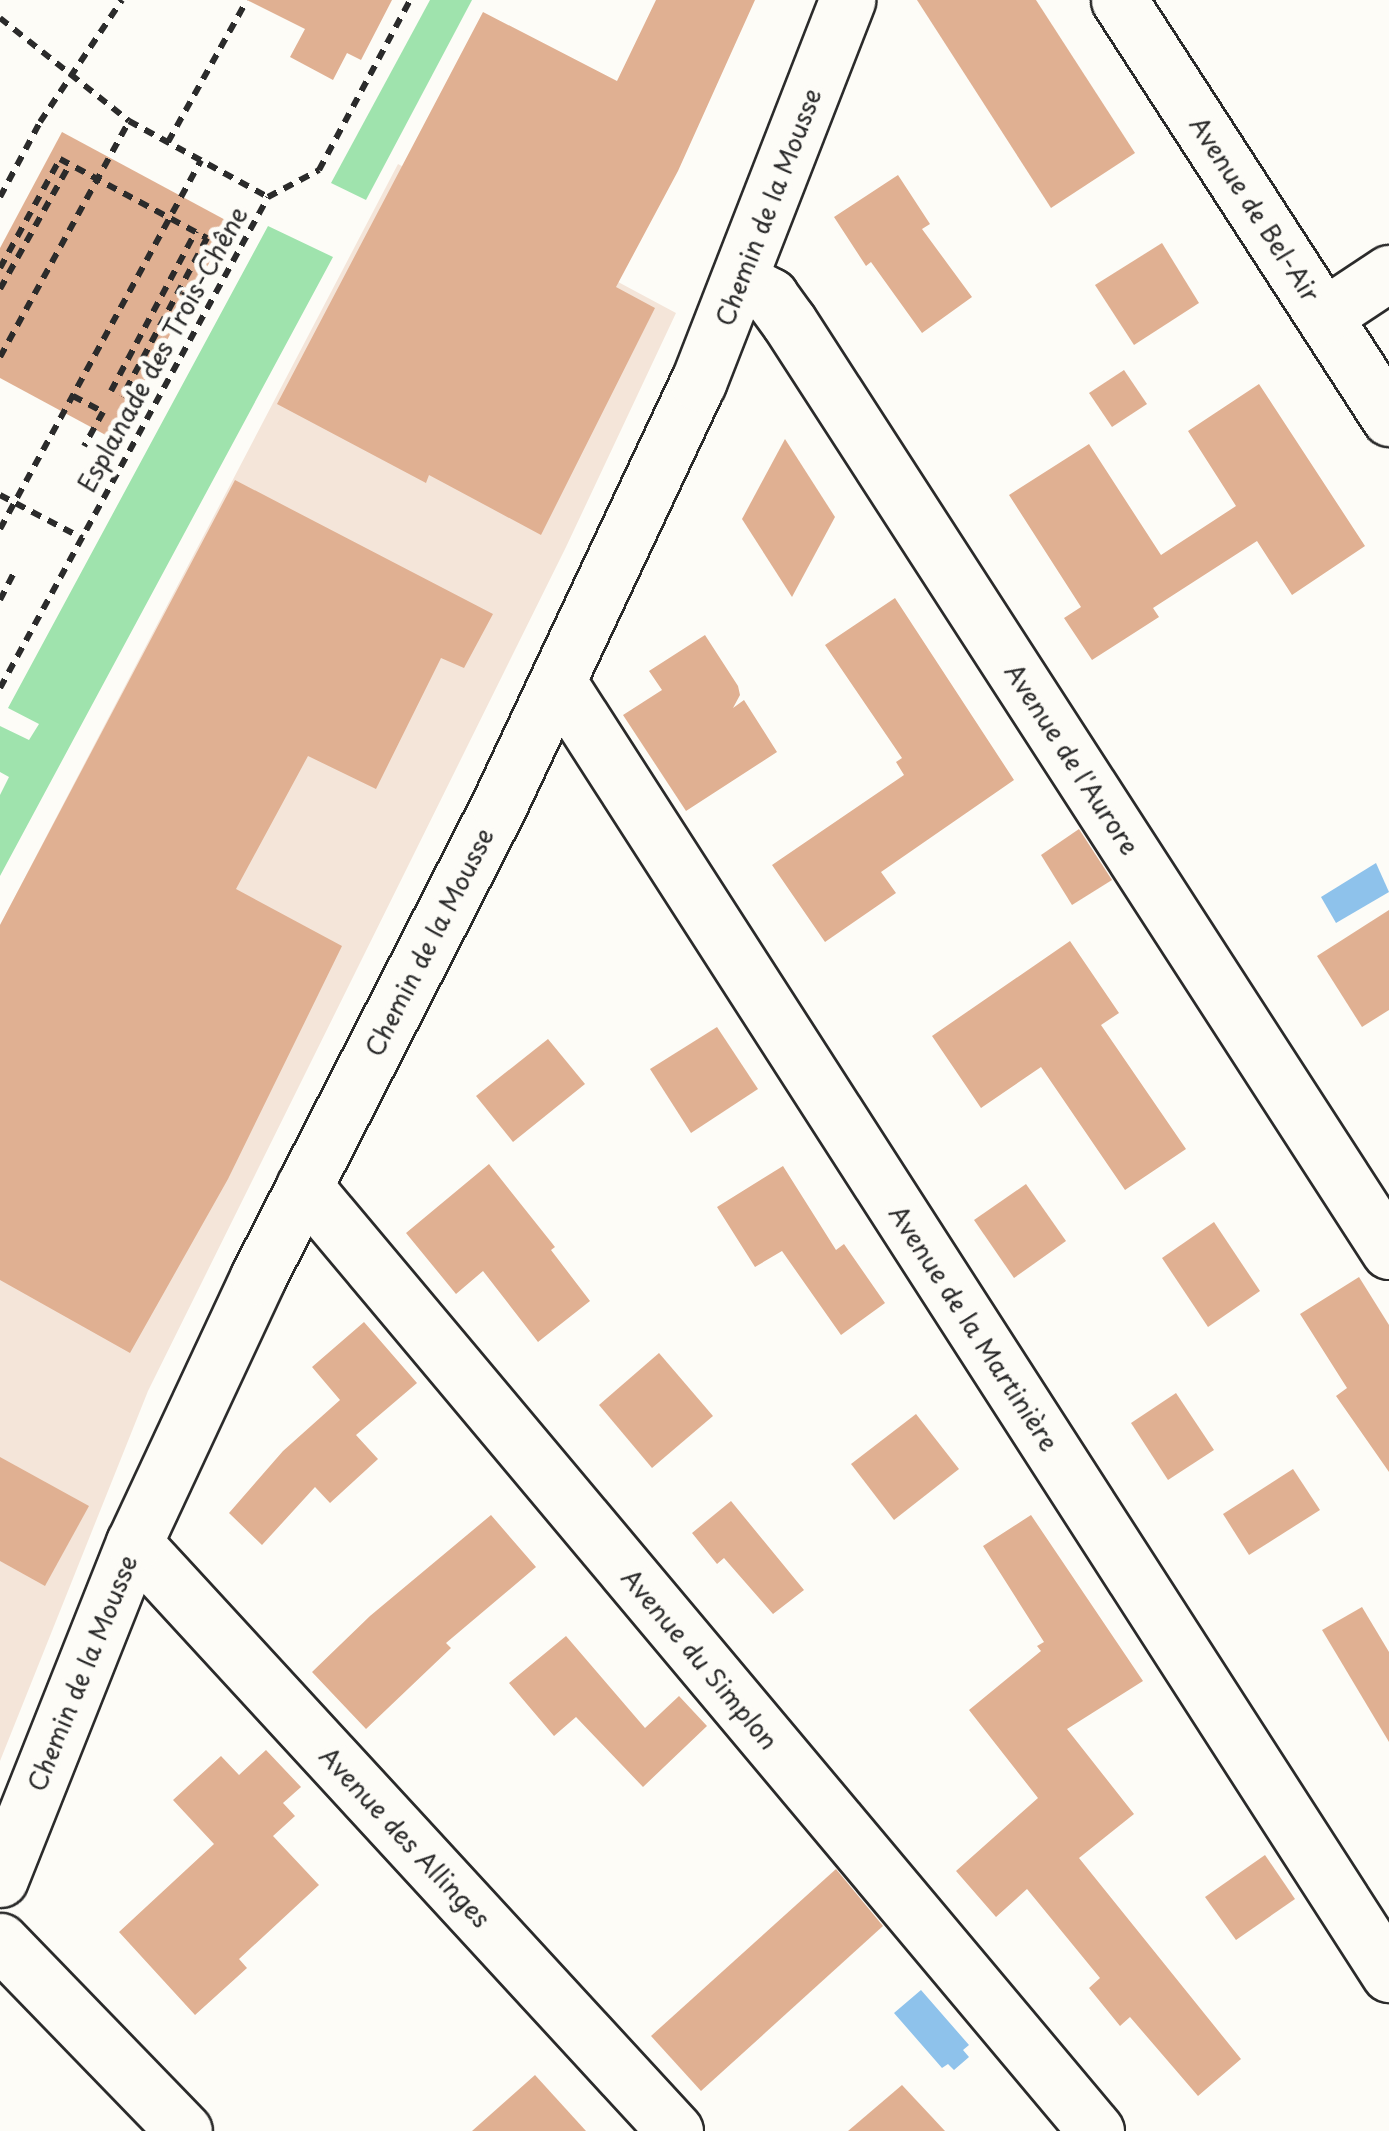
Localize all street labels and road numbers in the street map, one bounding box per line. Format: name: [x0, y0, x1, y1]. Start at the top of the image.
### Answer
street label: Chemin de la Mousse: [709, 83, 827, 331]
street label: Avenue de Bel-Air: [1184, 111, 1326, 307]
street label: Esplanade des Trois-Chêne: [71, 200, 253, 498]
street label: Avenue de l'Aurore: [999, 657, 1145, 861]
street label: Chemin de la Mousse: [358, 822, 500, 1062]
street label: Avenue de la Martinière: [883, 1198, 1065, 1458]
street label: Chemin de la Mousse: [21, 1550, 143, 1796]
street label: Avenue du Simplon: [616, 1563, 784, 1755]
street label: Avenue des Allinges: [314, 1741, 496, 1933]

